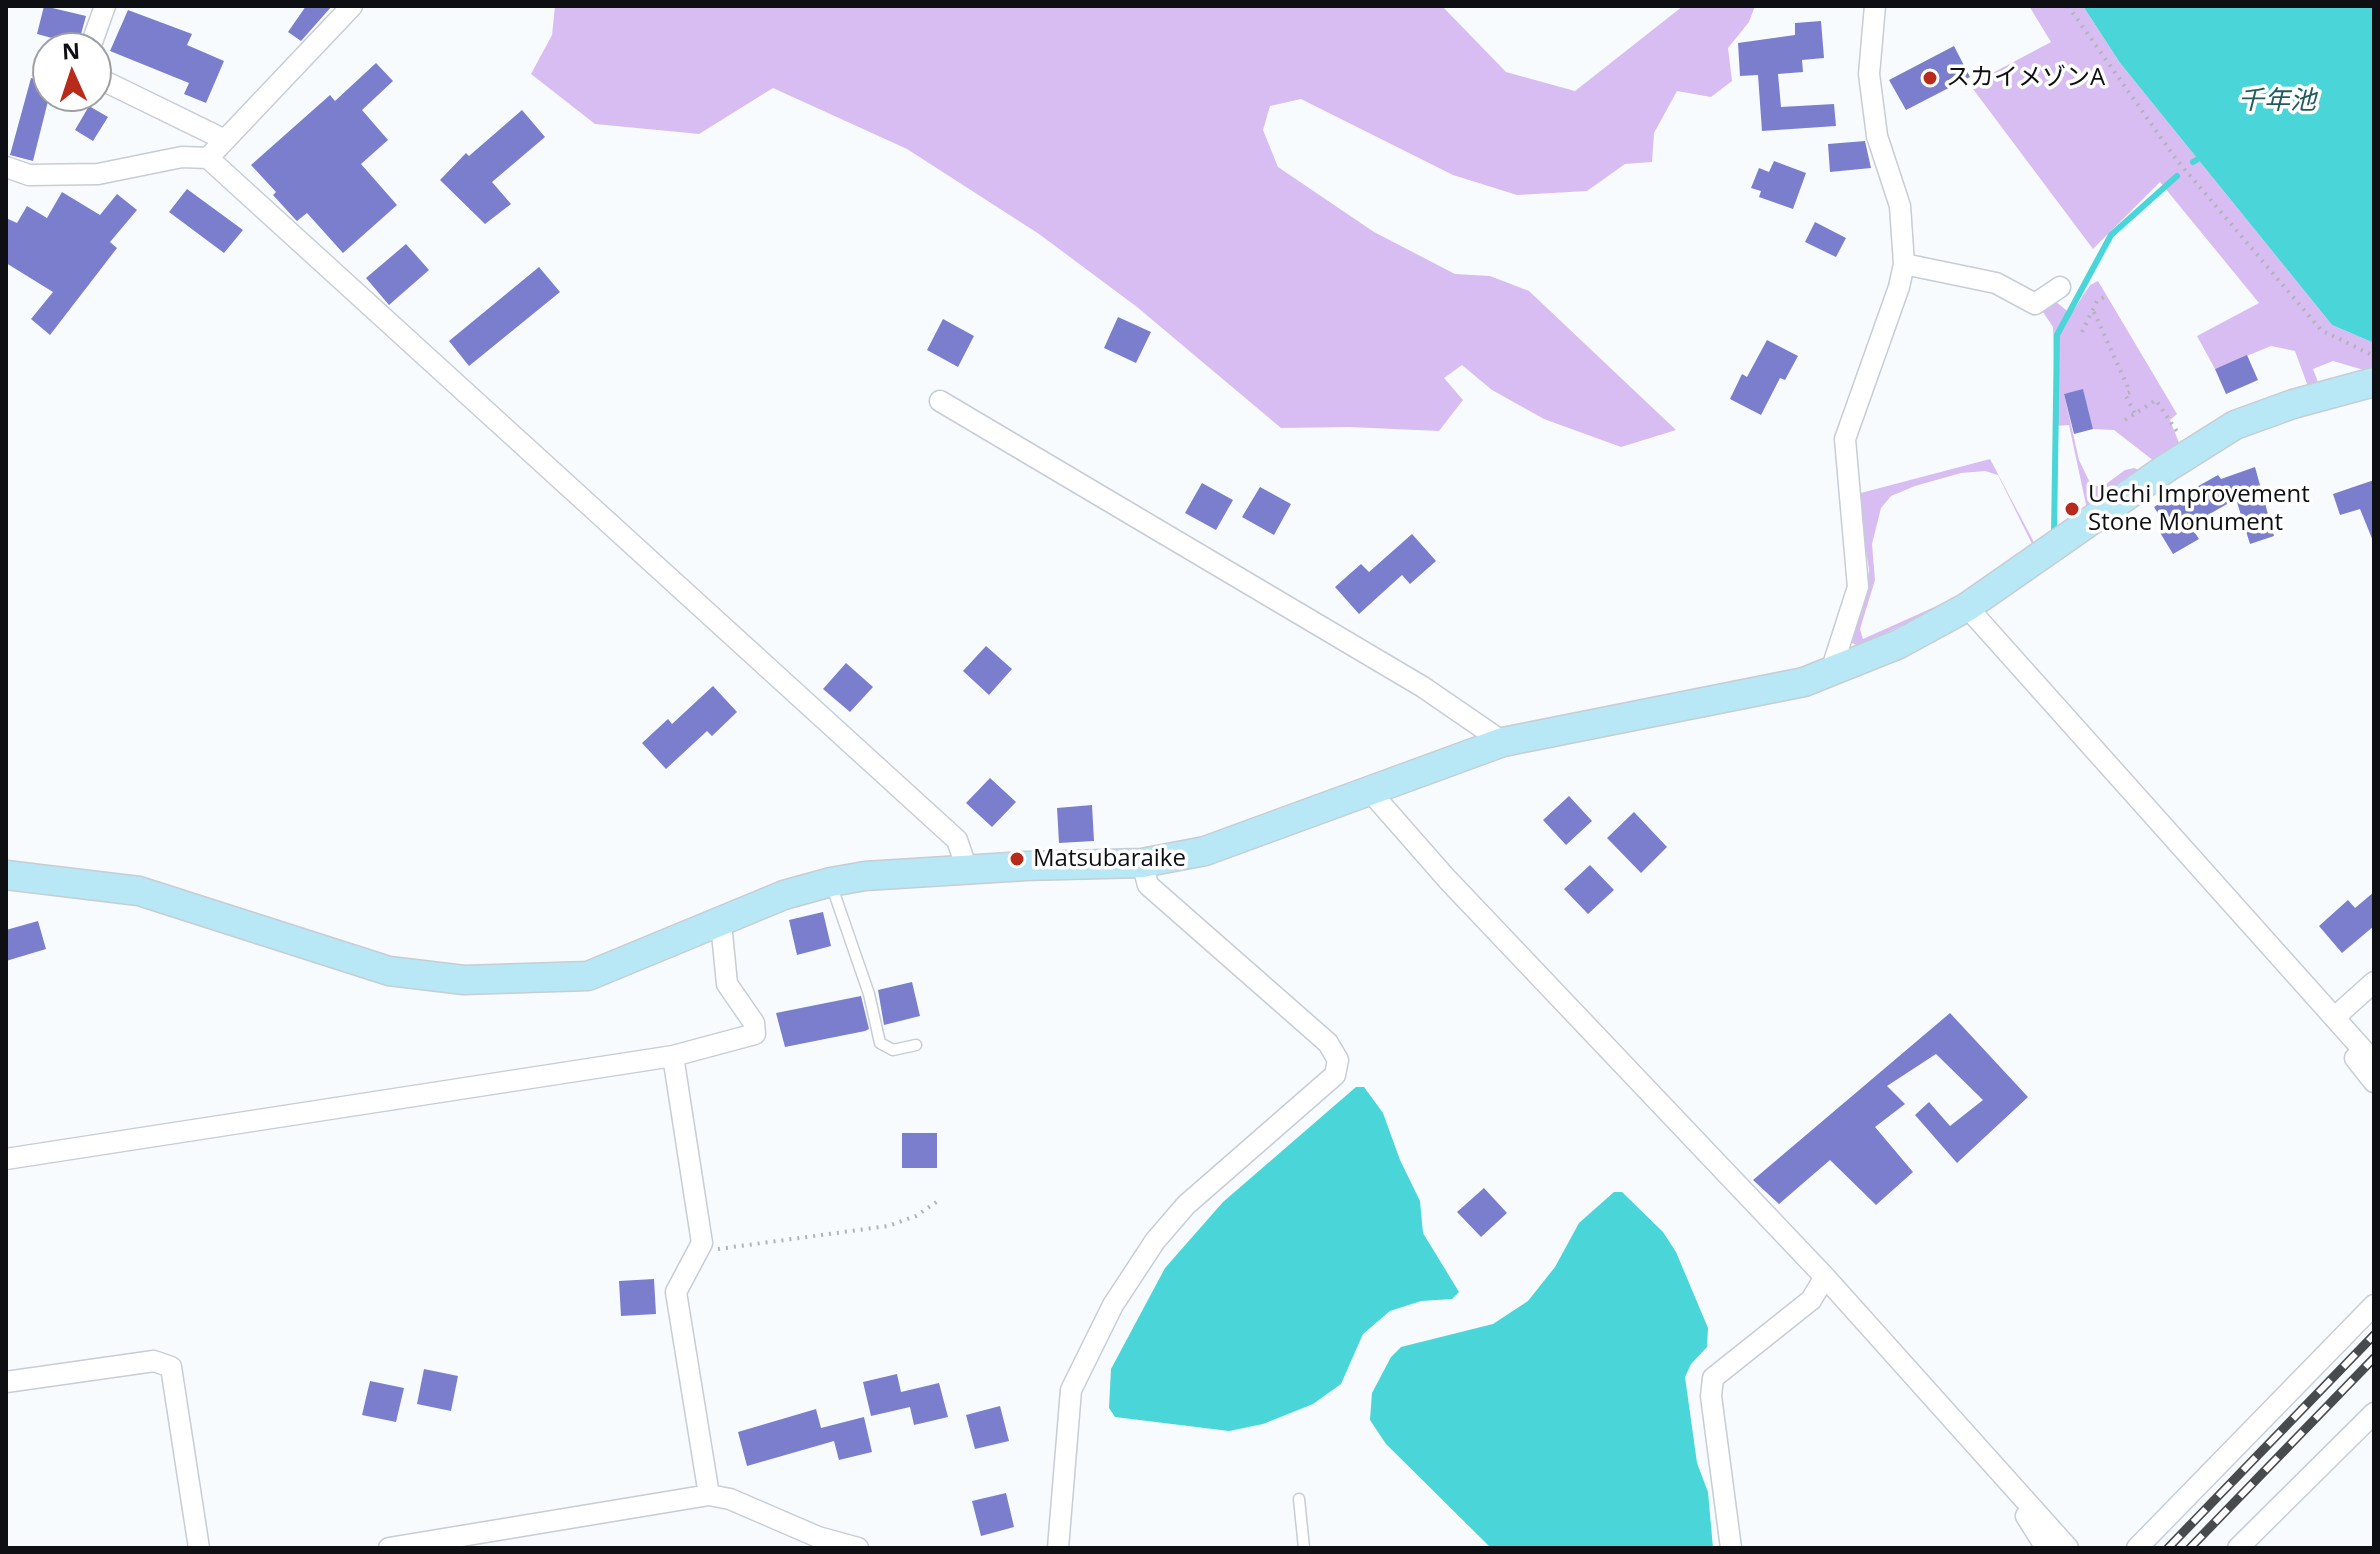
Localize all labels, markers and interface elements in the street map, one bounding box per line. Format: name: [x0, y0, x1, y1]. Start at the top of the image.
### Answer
north arrow: [32, 32, 112, 112]
text: N: [61, 35, 81, 65]
place label: スカイメゾンA: [1946, 64, 2105, 92]
marker: スカイメゾンA: [1921, 69, 1939, 87]
water label: 千年池: [2238, 86, 2316, 118]
place label: Uechi Improvement Stone Monument: [2088, 481, 2310, 537]
marker: Uechi Improvement Stone Monument: [2063, 500, 2081, 518]
place label: Matsubaraike: [1033, 845, 1186, 873]
marker: Matsubaraike: [1008, 850, 1026, 868]

